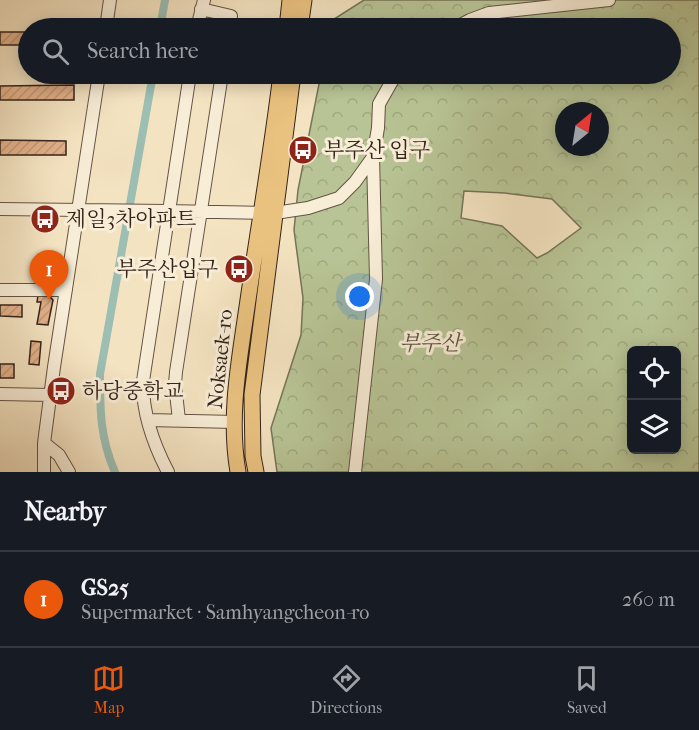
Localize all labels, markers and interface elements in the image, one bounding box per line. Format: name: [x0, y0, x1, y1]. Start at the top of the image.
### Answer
search box: [18, 18, 681, 84]
icon: search: [39, 35, 72, 68]
text: Search here: [87, 38, 199, 64]
north arrow: [555, 102, 609, 156]
bus stop icon: 부주산 입구: [287, 134, 319, 166]
place label: 부주산 입구: [324, 138, 430, 162]
bus stop icon: 제일3차아파트: [29, 203, 61, 235]
place label: 제일3차아파트: [66, 207, 196, 231]
pin: 1: [29, 250, 68, 300]
bus stop icon: 부주산입구: [223, 253, 255, 285]
place label: 부주산입구: [117, 257, 218, 281]
your location: [345, 282, 374, 311]
street label: Noksaek-ro: [203, 308, 237, 410]
park label: 부주산: [400, 331, 463, 355]
map controls: [627, 346, 681, 454]
button: locate: [627, 346, 681, 400]
bus stop icon: 하당중학교: [45, 375, 77, 407]
place label: 하당중학교: [82, 379, 183, 403]
button: layers: [627, 400, 681, 454]
text: Nearby: [24, 496, 106, 527]
text: GS25: [81, 575, 129, 601]
text: 1: [40, 588, 47, 611]
text: 260 m: [622, 588, 675, 611]
text: Supermarket · Samhyangcheon-ro: [81, 601, 369, 624]
tab: Map: [92, 662, 125, 717]
tab: Directions: [310, 662, 382, 717]
tab: Saved: [567, 662, 607, 717]

